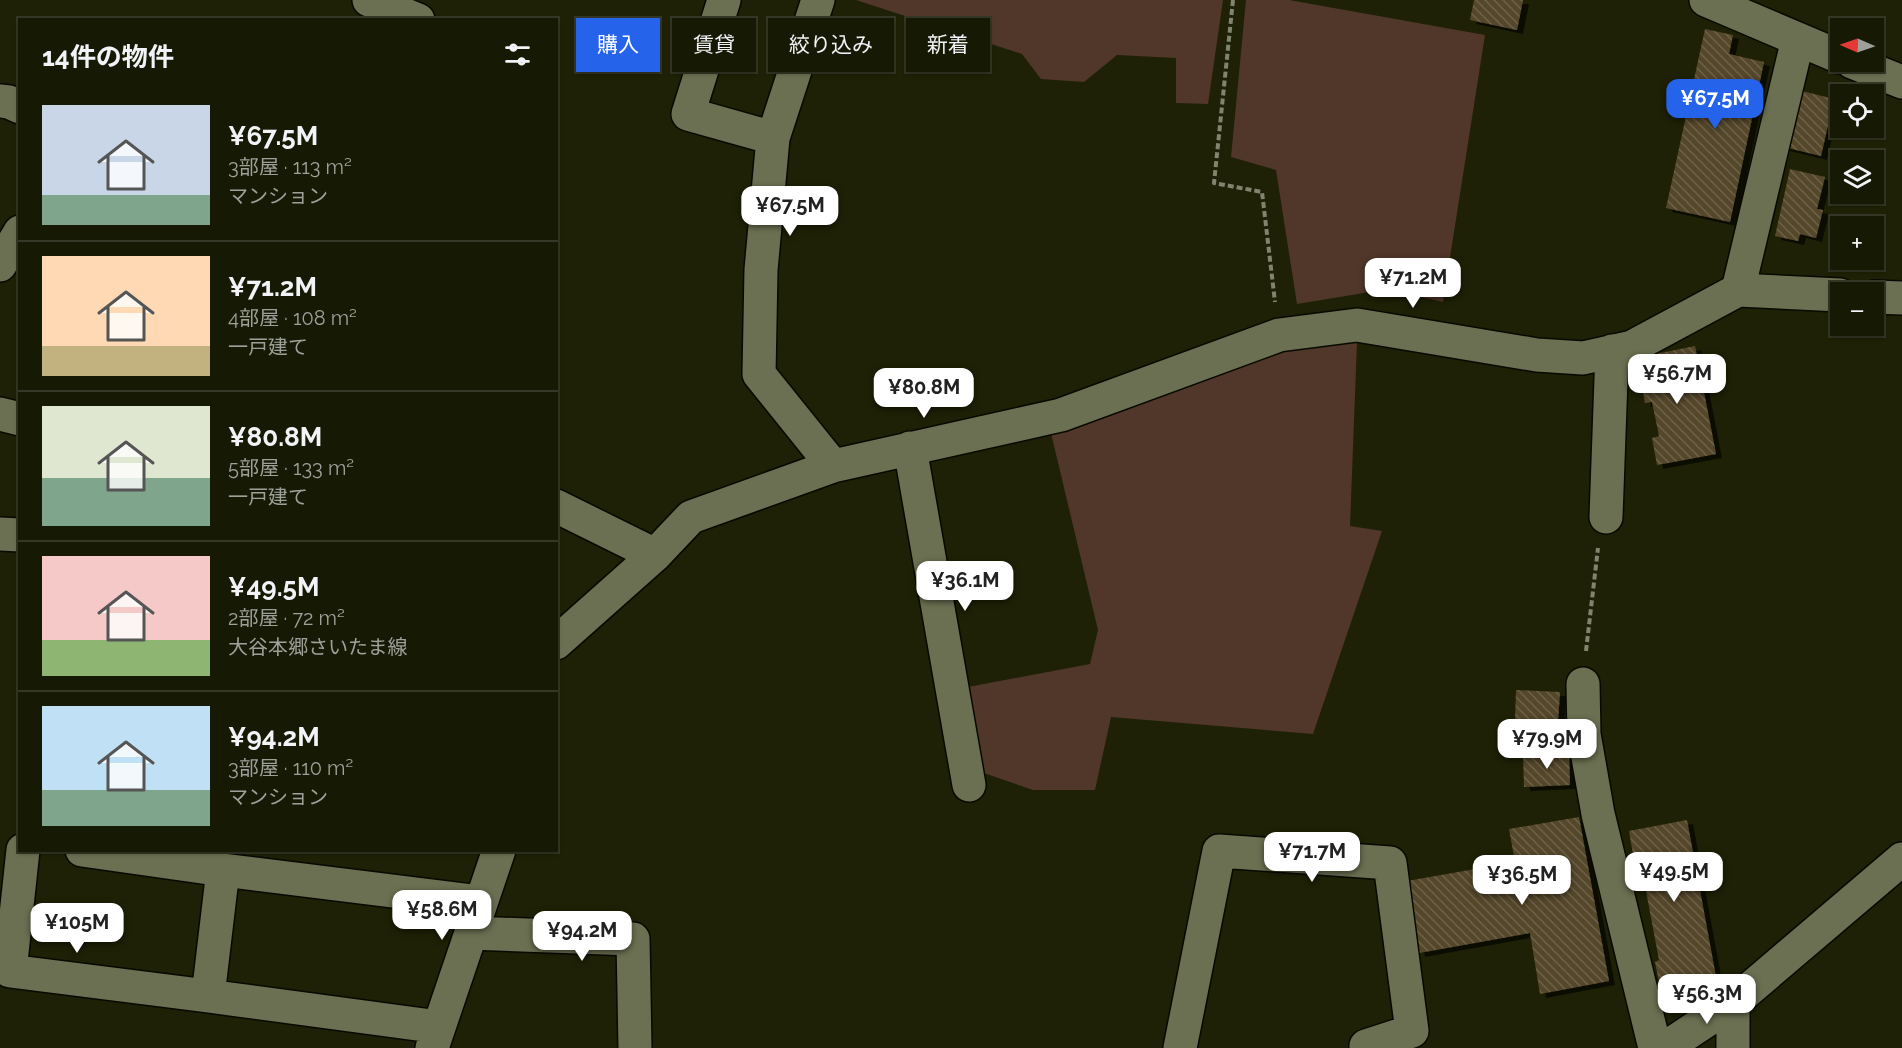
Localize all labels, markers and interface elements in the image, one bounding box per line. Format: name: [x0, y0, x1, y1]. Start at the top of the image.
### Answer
chip: 購入: [576, 18, 660, 72]
chip: 賃貸: [672, 18, 756, 72]
chip: 絞り込み: [768, 18, 894, 72]
chip: 新着: [906, 18, 990, 72]
north arrow: [1830, 18, 1884, 72]
map controls: [1830, 18, 1884, 336]
icon: filters: [501, 38, 534, 71]
text: 14件の物件: [42, 42, 174, 72]
pin: ¥67.5M: [1666, 79, 1764, 130]
button: locate: [1830, 84, 1884, 138]
text: ¥67.5M: [1680, 86, 1750, 110]
text: ¥67.5M: [228, 121, 318, 151]
icon: home: [90, 129, 162, 201]
button: layers: [1830, 150, 1884, 204]
text: 3部屋 · 113 m²: [228, 155, 352, 179]
text: マンション: [228, 184, 328, 208]
pin: ¥67.5M: [741, 186, 839, 237]
text: ¥67.5M: [755, 193, 825, 217]
button: +: [1830, 216, 1884, 270]
pin: ¥71.2M: [1364, 258, 1462, 309]
text: ¥71.2M: [1379, 265, 1447, 289]
text: ¥71.2M: [228, 272, 317, 302]
icon: home: [90, 280, 162, 352]
button: −: [1830, 282, 1884, 336]
text: 4部屋 · 108 m²: [228, 306, 357, 330]
text: 一戸建て: [228, 335, 308, 359]
pin: ¥56.7M: [1628, 354, 1726, 405]
text: ¥56.7M: [1642, 361, 1712, 385]
pin: ¥80.8M: [875, 368, 973, 419]
text: ¥80.8M: [888, 375, 960, 399]
text: ¥80.8M: [228, 422, 322, 452]
icon: home: [90, 430, 162, 502]
text: 5部屋 · 133 m²: [228, 456, 354, 480]
text: 一戸建て: [228, 485, 308, 509]
pin: ¥36.1M: [916, 561, 1014, 612]
text: ¥36.1M: [930, 568, 1000, 592]
text: ¥49.5M: [228, 572, 319, 602]
icon: home: [90, 580, 162, 652]
text: 2部屋 · 72 m²: [228, 606, 345, 630]
text: 大谷本郷さいたま線: [228, 635, 407, 659]
pin: ¥79.9M: [1498, 719, 1596, 770]
text: ¥94.2M: [228, 722, 320, 752]
text: ¥79.9M: [1512, 726, 1582, 750]
icon: home: [90, 730, 162, 802]
text: 3部屋 · 110 m²: [228, 756, 353, 780]
text: マンション: [228, 785, 328, 809]
pin: ¥71.7M: [1263, 832, 1361, 883]
text: ¥71.7M: [1278, 839, 1346, 863]
pin: ¥49.5M: [1625, 852, 1723, 903]
pin: ¥36.5M: [1473, 855, 1571, 906]
text: ¥49.5M: [1639, 859, 1709, 883]
text: ¥36.5M: [1487, 862, 1557, 886]
pin: ¥58.6M: [393, 890, 491, 941]
text: ¥58.6M: [406, 897, 478, 921]
pin: ¥105M: [35, 903, 119, 954]
text: ¥105M: [45, 910, 109, 934]
pin: ¥94.2M: [533, 911, 631, 962]
text: ¥94.2M: [547, 918, 617, 942]
pin: ¥56.3M: [1658, 974, 1756, 1025]
text: ¥56.3M: [1672, 981, 1742, 1005]

